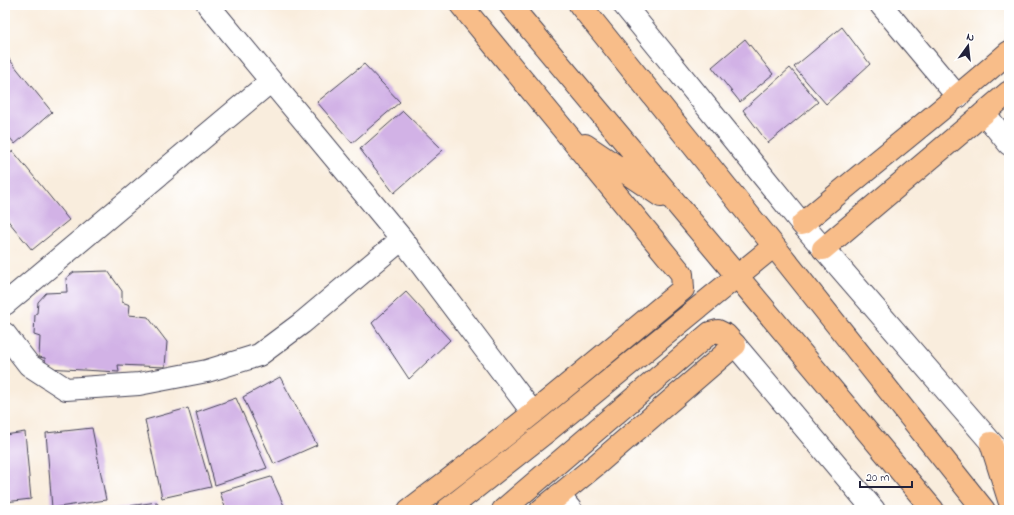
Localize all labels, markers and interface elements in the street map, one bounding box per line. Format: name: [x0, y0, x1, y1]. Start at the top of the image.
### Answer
north arrow: [948, 26, 988, 66]
text: N: [965, 29, 976, 46]
scale bar: [860, 463, 912, 489]
text: 20 m: [866, 469, 889, 487]

